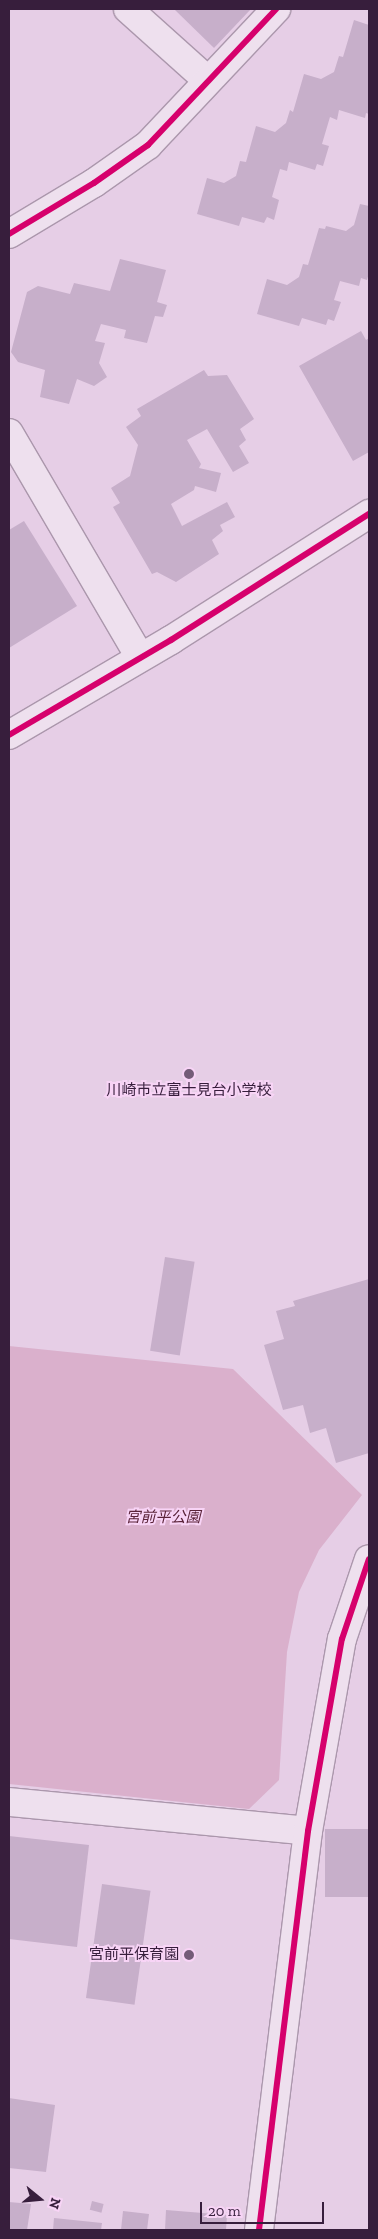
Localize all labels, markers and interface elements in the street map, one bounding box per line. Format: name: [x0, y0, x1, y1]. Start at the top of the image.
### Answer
marker: 川崎市立富士見台小学校: [183, 1068, 195, 1080]
place label: 川崎市立富士見台小学校: [107, 1082, 271, 1100]
park label: 宮前平公園: [126, 1509, 200, 1527]
place label: 宮前平保育園: [89, 1946, 179, 1964]
marker: 宮前平保育園: [183, 1949, 195, 1961]
north arrow: [15, 2174, 65, 2224]
scale bar: [203, 2192, 327, 2224]
text: N: [45, 2196, 65, 2211]
text: 20 m: [208, 2202, 241, 2220]

